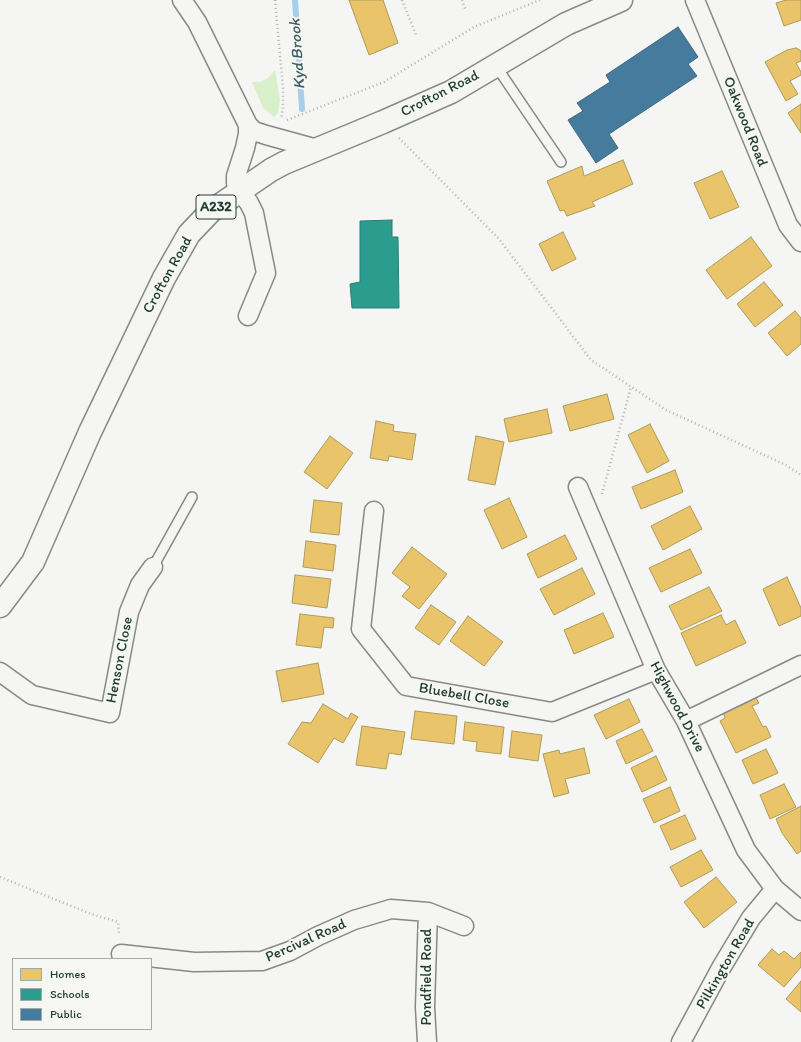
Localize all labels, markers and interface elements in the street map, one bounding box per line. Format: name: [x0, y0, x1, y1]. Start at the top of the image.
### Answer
water label: Kyd Brook: [286, 18, 310, 90]
street label: Crofton Road: [398, 67, 482, 121]
street label: Oakwood Road: [719, 74, 771, 170]
road number: A232: [196, 195, 236, 219]
street label: Crofton Road: [139, 233, 197, 317]
street label: Henson Close: [103, 615, 137, 705]
street label: Highwood Drive: [645, 658, 709, 756]
street label: Bluebell Close: [417, 679, 511, 713]
street label: Percival Road: [263, 915, 349, 967]
street label: Pilkington Road: [693, 915, 759, 1013]
street label: Pondfield Road: [418, 928, 436, 1026]
legend: [12, 958, 152, 1030]
text: Homes: [50, 967, 86, 981]
text: Schools: [50, 987, 89, 1001]
text: Public: [50, 1007, 82, 1021]

